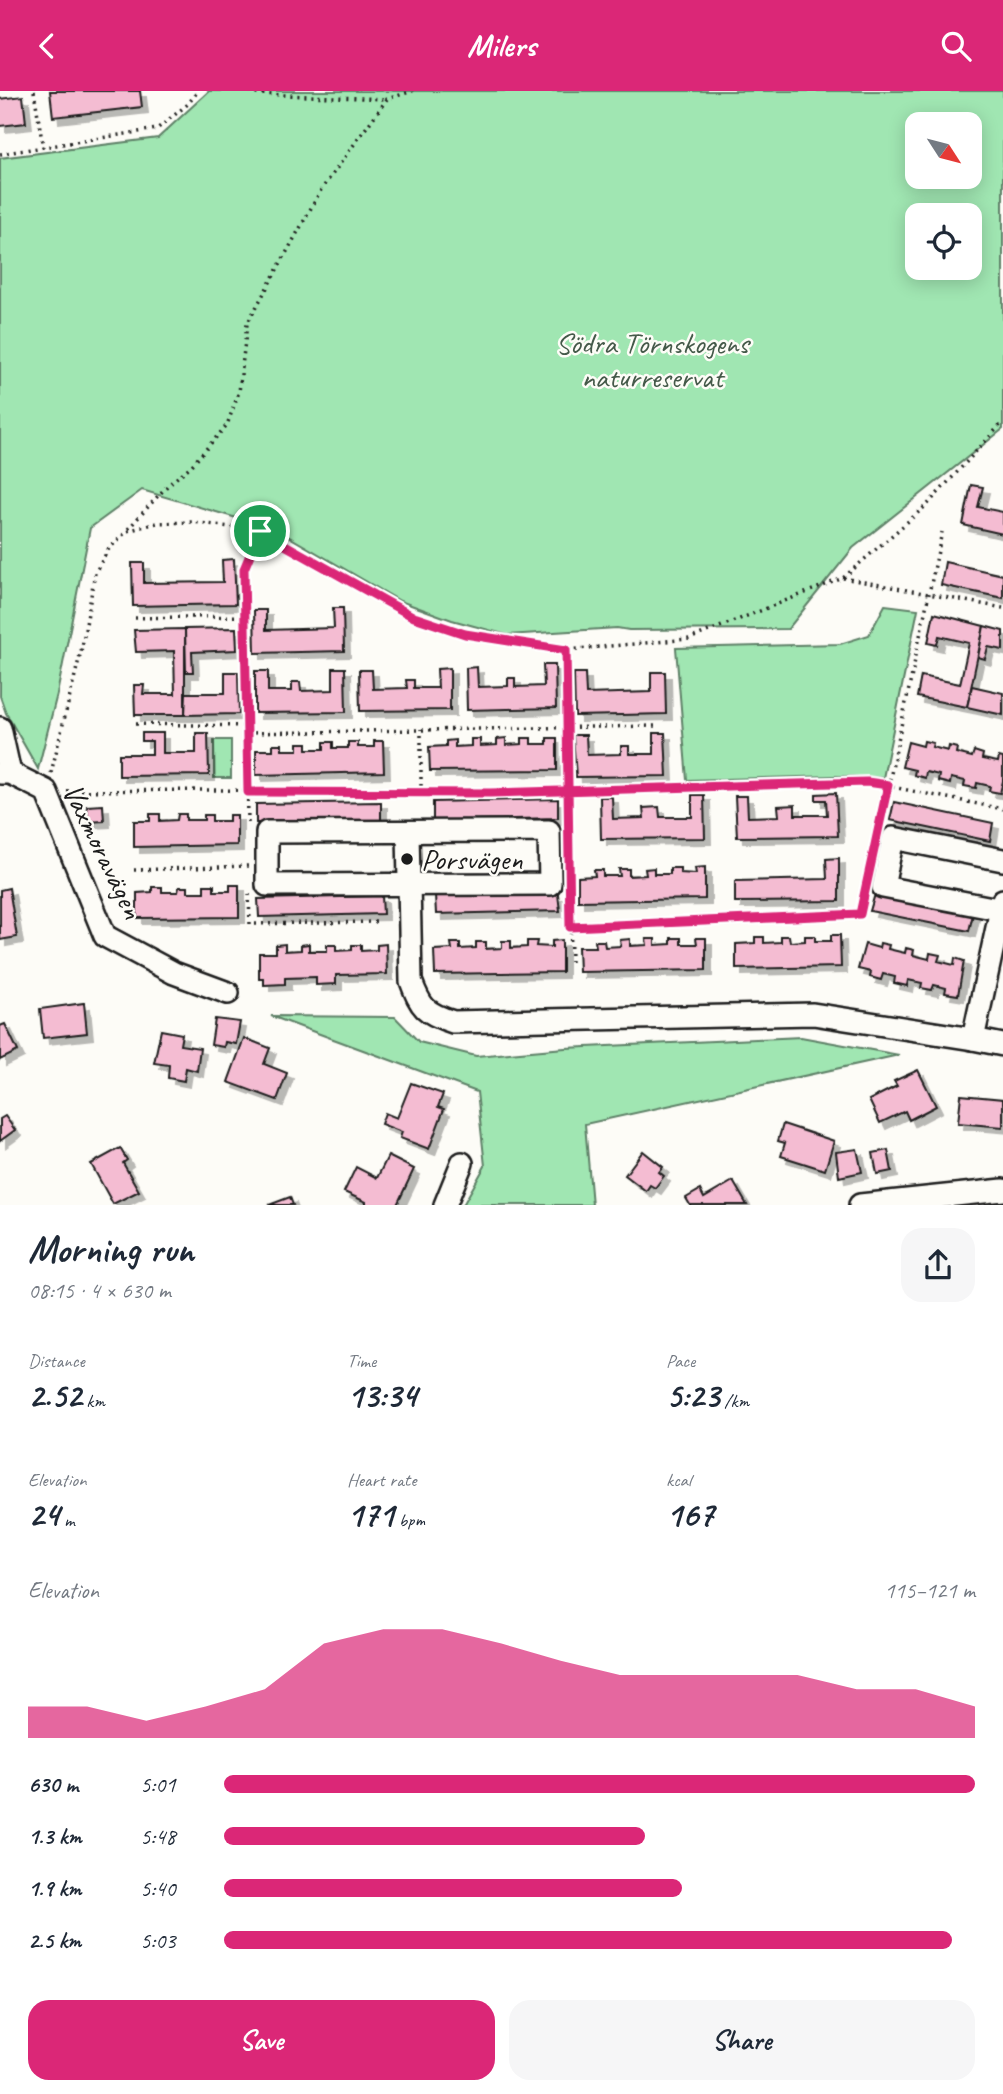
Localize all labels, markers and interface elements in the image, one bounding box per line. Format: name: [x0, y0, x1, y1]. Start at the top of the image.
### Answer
text: Milers: [467, 25, 536, 66]
icon: back: [28, 27, 66, 65]
icon: search: [937, 27, 975, 65]
north arrow: [905, 112, 982, 189]
map controls: [905, 112, 982, 280]
button: locate: [905, 203, 982, 280]
park label: Södra Törnskogens naturreservat: [556, 324, 751, 396]
pin: [230, 501, 290, 561]
icon: arrive: [241, 512, 279, 550]
street label: Vaxmoravägen: [54, 777, 152, 925]
place label: Porsvägen: [421, 840, 523, 878]
marker: Porsvägen: [399, 851, 415, 867]
text: Morning run: [28, 1226, 194, 1273]
button: share: [901, 1228, 975, 1302]
text: 08:15 · 4 × 630 m: [28, 1276, 171, 1305]
text: Distance: [28, 1349, 85, 1373]
text: Time: [347, 1349, 376, 1373]
text: Pace: [666, 1349, 695, 1373]
text: 2.52: [28, 1373, 82, 1418]
text: 13:34: [347, 1373, 417, 1418]
text: 5:23: [666, 1373, 720, 1418]
text: km: [82, 1389, 105, 1413]
text: /km: [720, 1389, 749, 1413]
text: Elevation: [28, 1468, 86, 1492]
text: Heart rate: [347, 1468, 416, 1492]
text: kcal: [666, 1468, 691, 1492]
text: 24: [28, 1492, 60, 1537]
text: 171: [347, 1492, 394, 1537]
text: 167: [666, 1492, 714, 1537]
text: m: [60, 1508, 75, 1532]
text: bpm: [394, 1508, 425, 1532]
text: Elevation: [28, 1576, 99, 1605]
text: 115–121 m: [884, 1576, 975, 1605]
text: 630 m: [28, 1770, 78, 1799]
text: 5:01: [140, 1770, 176, 1799]
text: 1.3 km: [28, 1822, 82, 1851]
text: 5:48: [140, 1822, 176, 1851]
text: 1.9 km: [28, 1874, 81, 1903]
text: 5:40: [140, 1874, 176, 1903]
text: 2.5 km: [28, 1926, 81, 1955]
text: 5:03: [140, 1926, 176, 1955]
button: Save: [28, 2000, 495, 2080]
button: Share: [509, 2000, 975, 2080]

